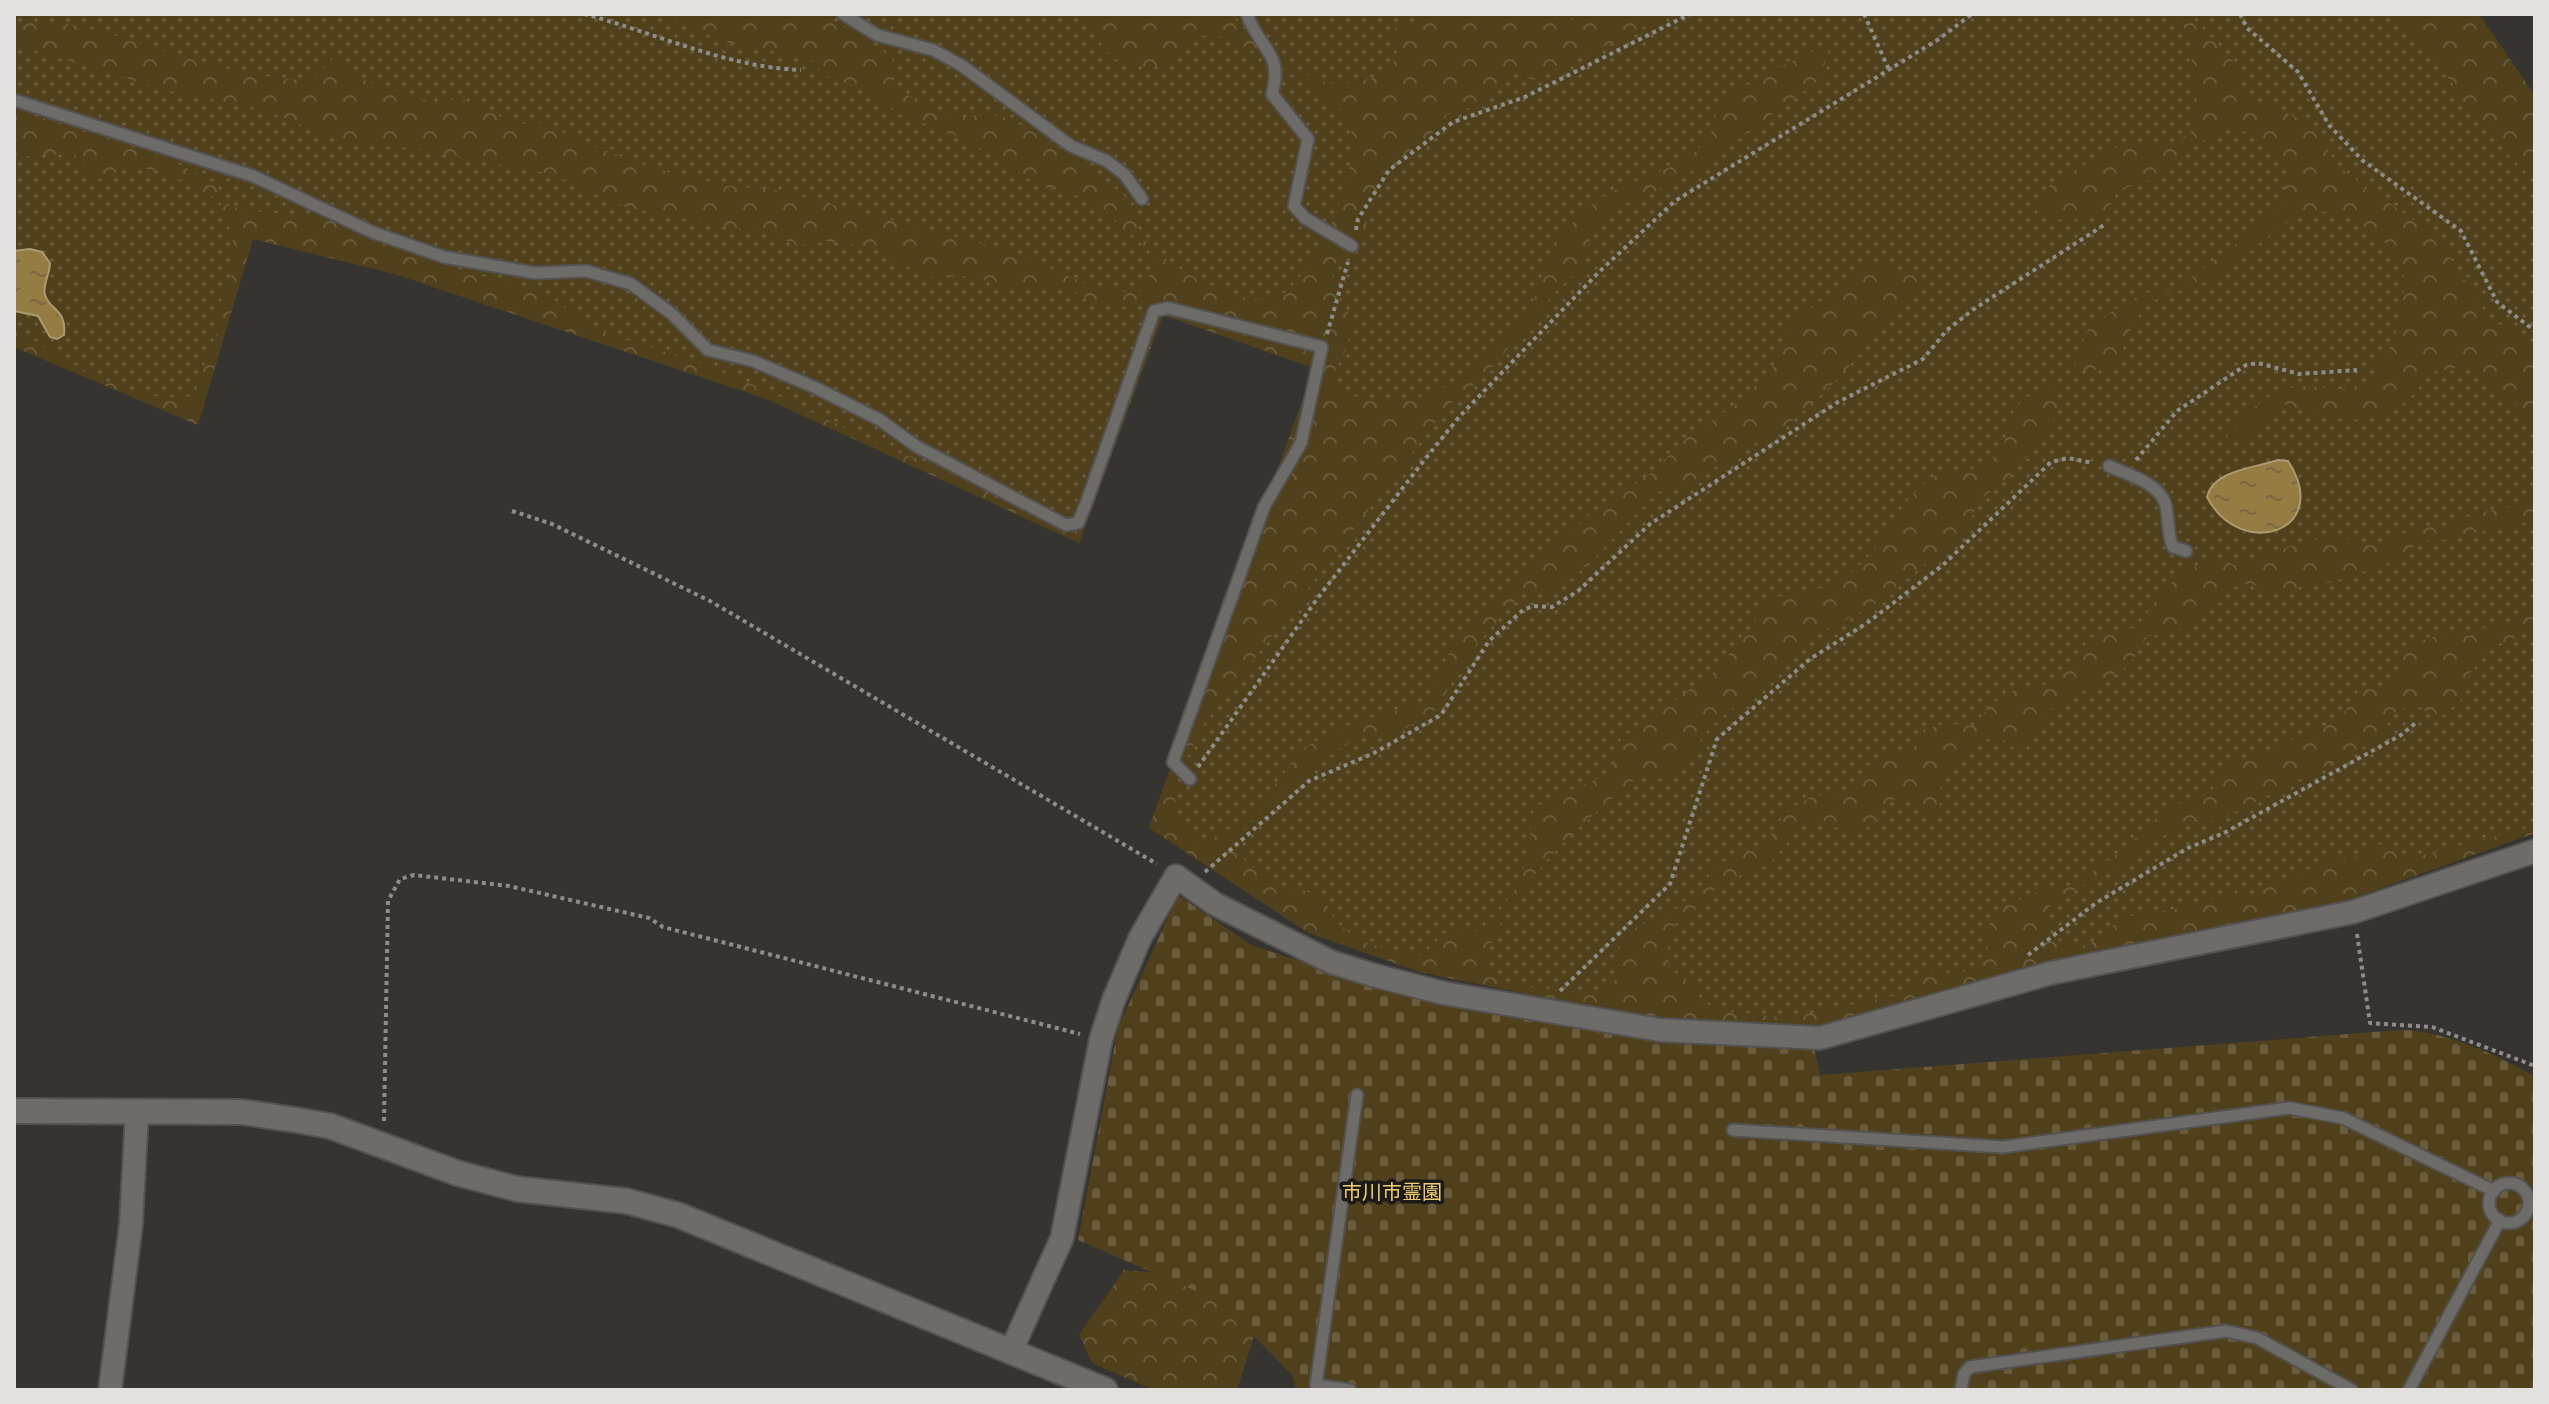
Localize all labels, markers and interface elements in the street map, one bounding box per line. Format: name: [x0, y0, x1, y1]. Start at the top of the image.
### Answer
park label: 市川市霊園: [1342, 1180, 1442, 1204]

